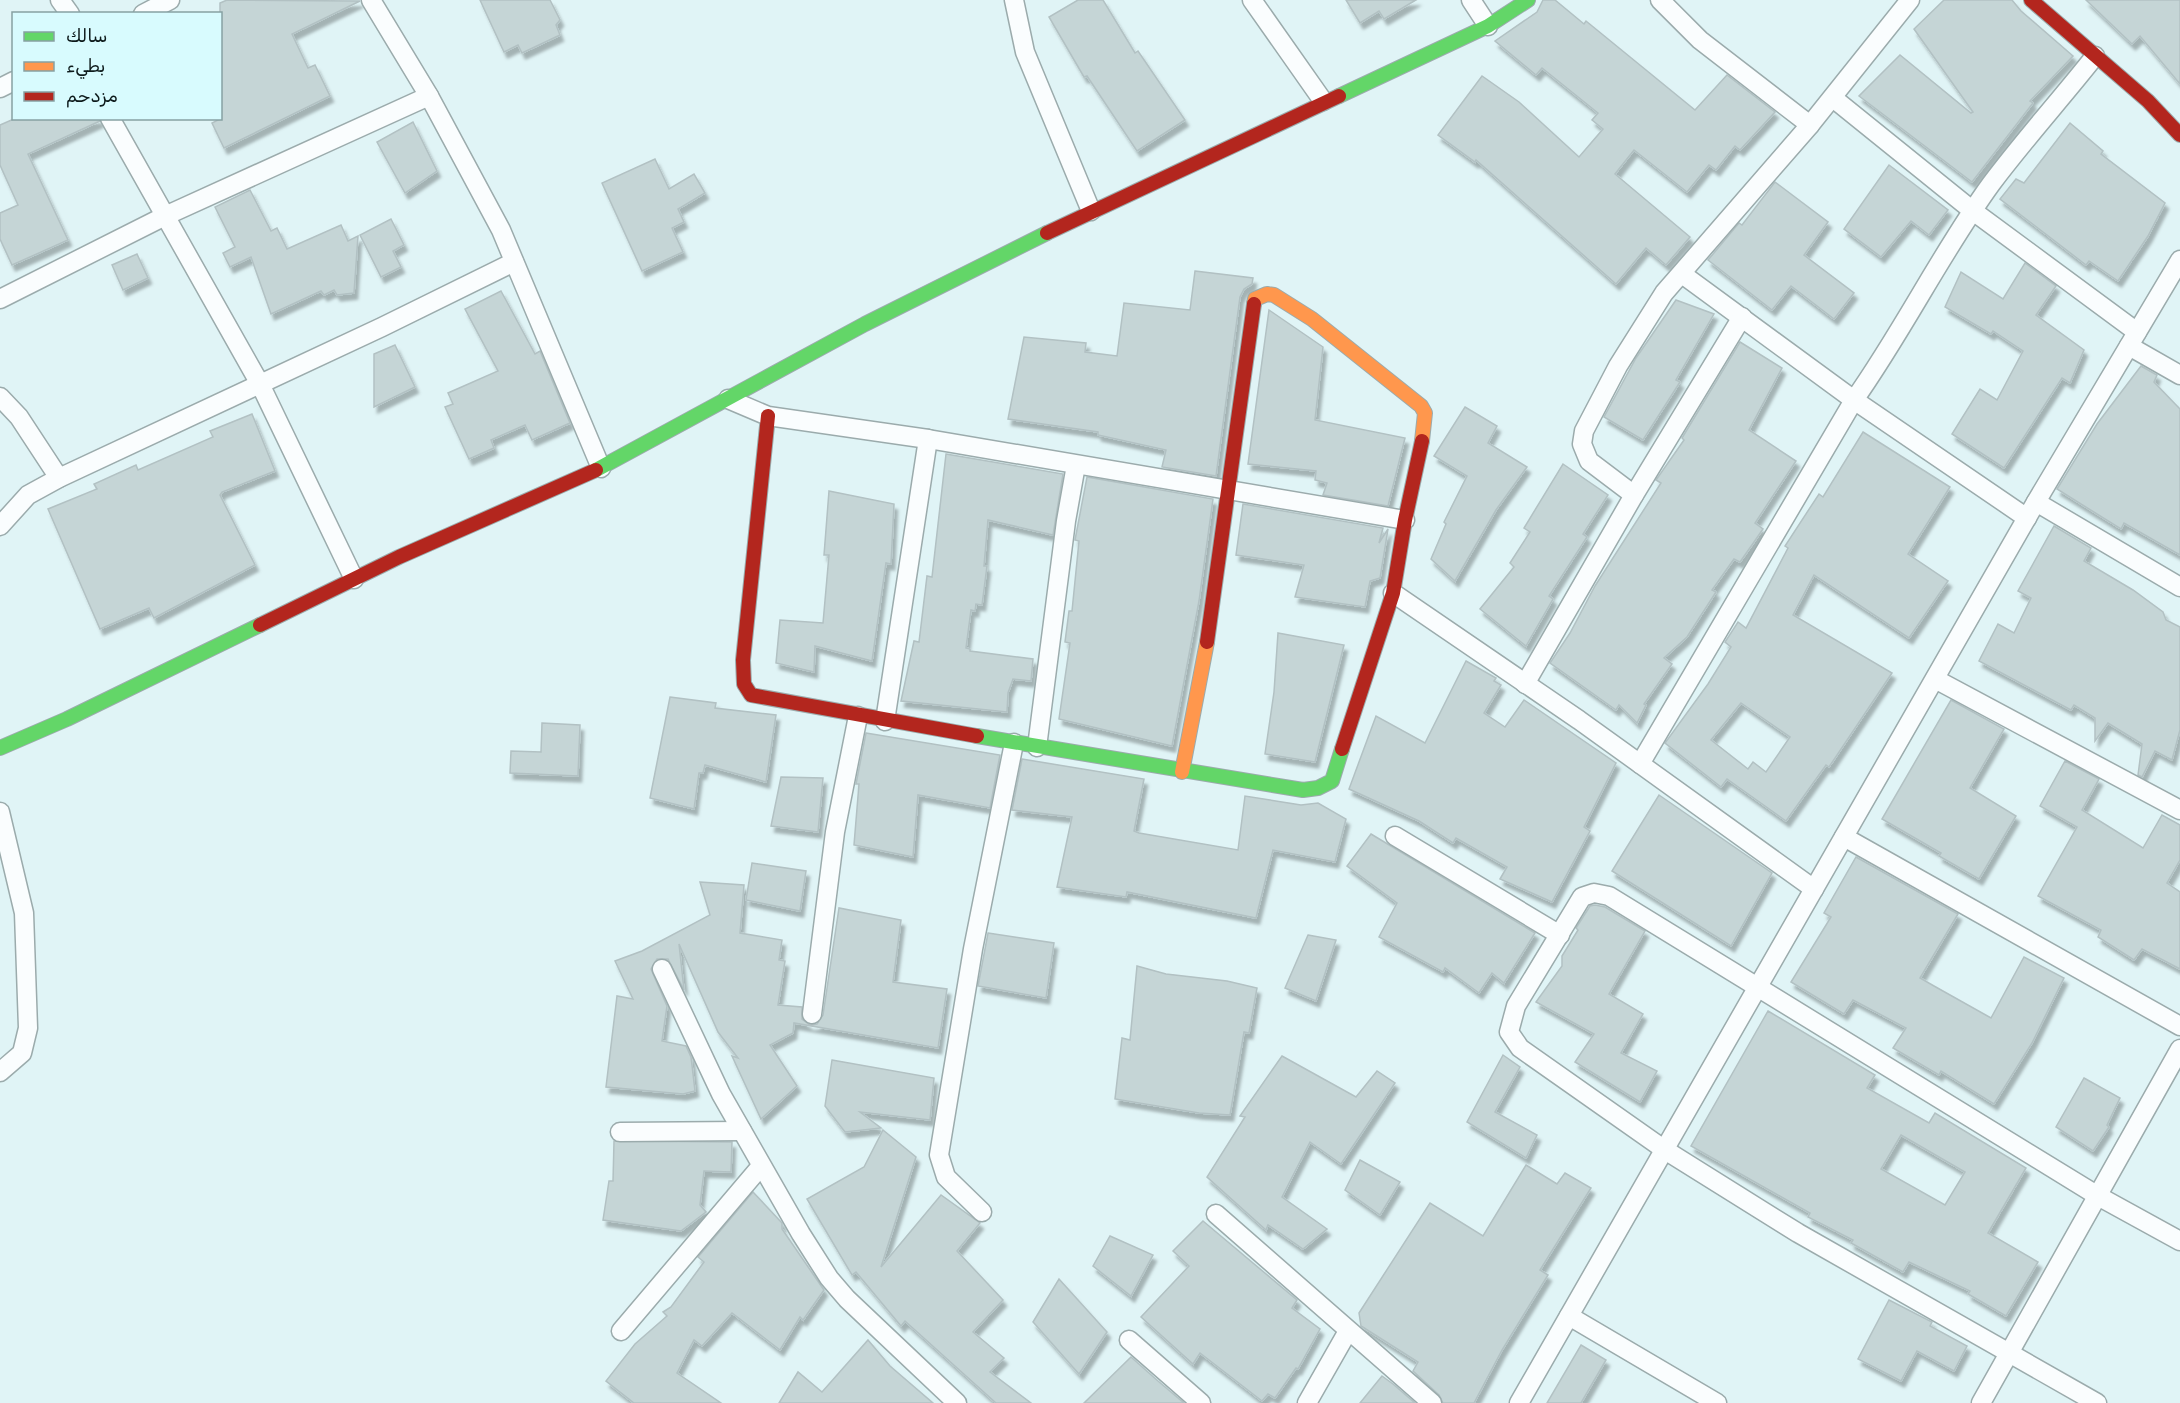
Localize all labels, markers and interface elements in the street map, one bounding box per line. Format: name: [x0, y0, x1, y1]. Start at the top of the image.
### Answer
legend: [12, 12, 222, 120]
text: سالك: [66, 25, 107, 47]
text: بطيء: [66, 55, 105, 79]
text: مزدحم: [66, 85, 118, 108]

